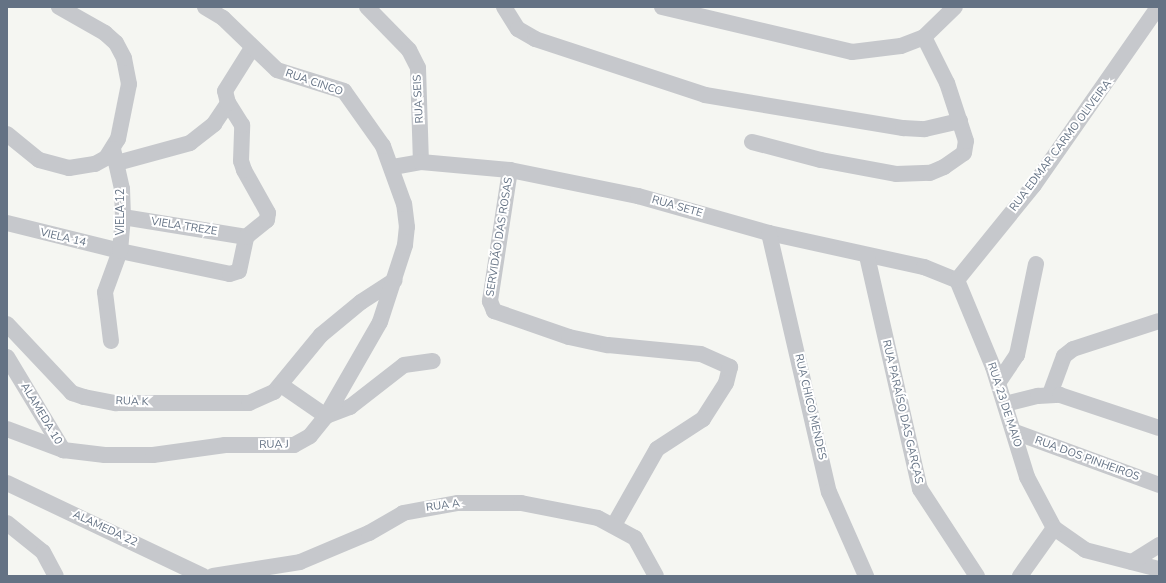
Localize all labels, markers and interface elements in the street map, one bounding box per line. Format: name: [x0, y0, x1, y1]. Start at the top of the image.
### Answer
street label: RUA CINCO: [283, 67, 345, 99]
street label: RUA SEIS: [411, 74, 427, 124]
street label: RUA EDMAR CARMO OLIVEIRA: [1007, 78, 1115, 214]
street label: SERVIDÃO DAS ROSAS: [484, 176, 516, 298]
street label: VIELA 12: [114, 189, 128, 235]
street label: RUA SETE: [650, 193, 704, 221]
street label: VIELA TREZE: [150, 215, 218, 239]
street label: VIELA 14: [39, 226, 87, 250]
street label: RUA PARAÍSO DAS GARÇAS: [879, 339, 925, 485]
street label: RUA CHICO MENDES: [791, 353, 829, 461]
street label: RUA 23 DE MAIO: [984, 361, 1024, 449]
street label: ALAMEDA 10: [17, 381, 65, 447]
street label: RUA K: [115, 395, 149, 409]
street label: RUA DOS PINHEIROS: [1033, 434, 1141, 484]
street label: RUA J: [259, 438, 289, 452]
street label: RUA A: [425, 497, 461, 515]
street label: ALAMEDA 22: [71, 508, 139, 550]

